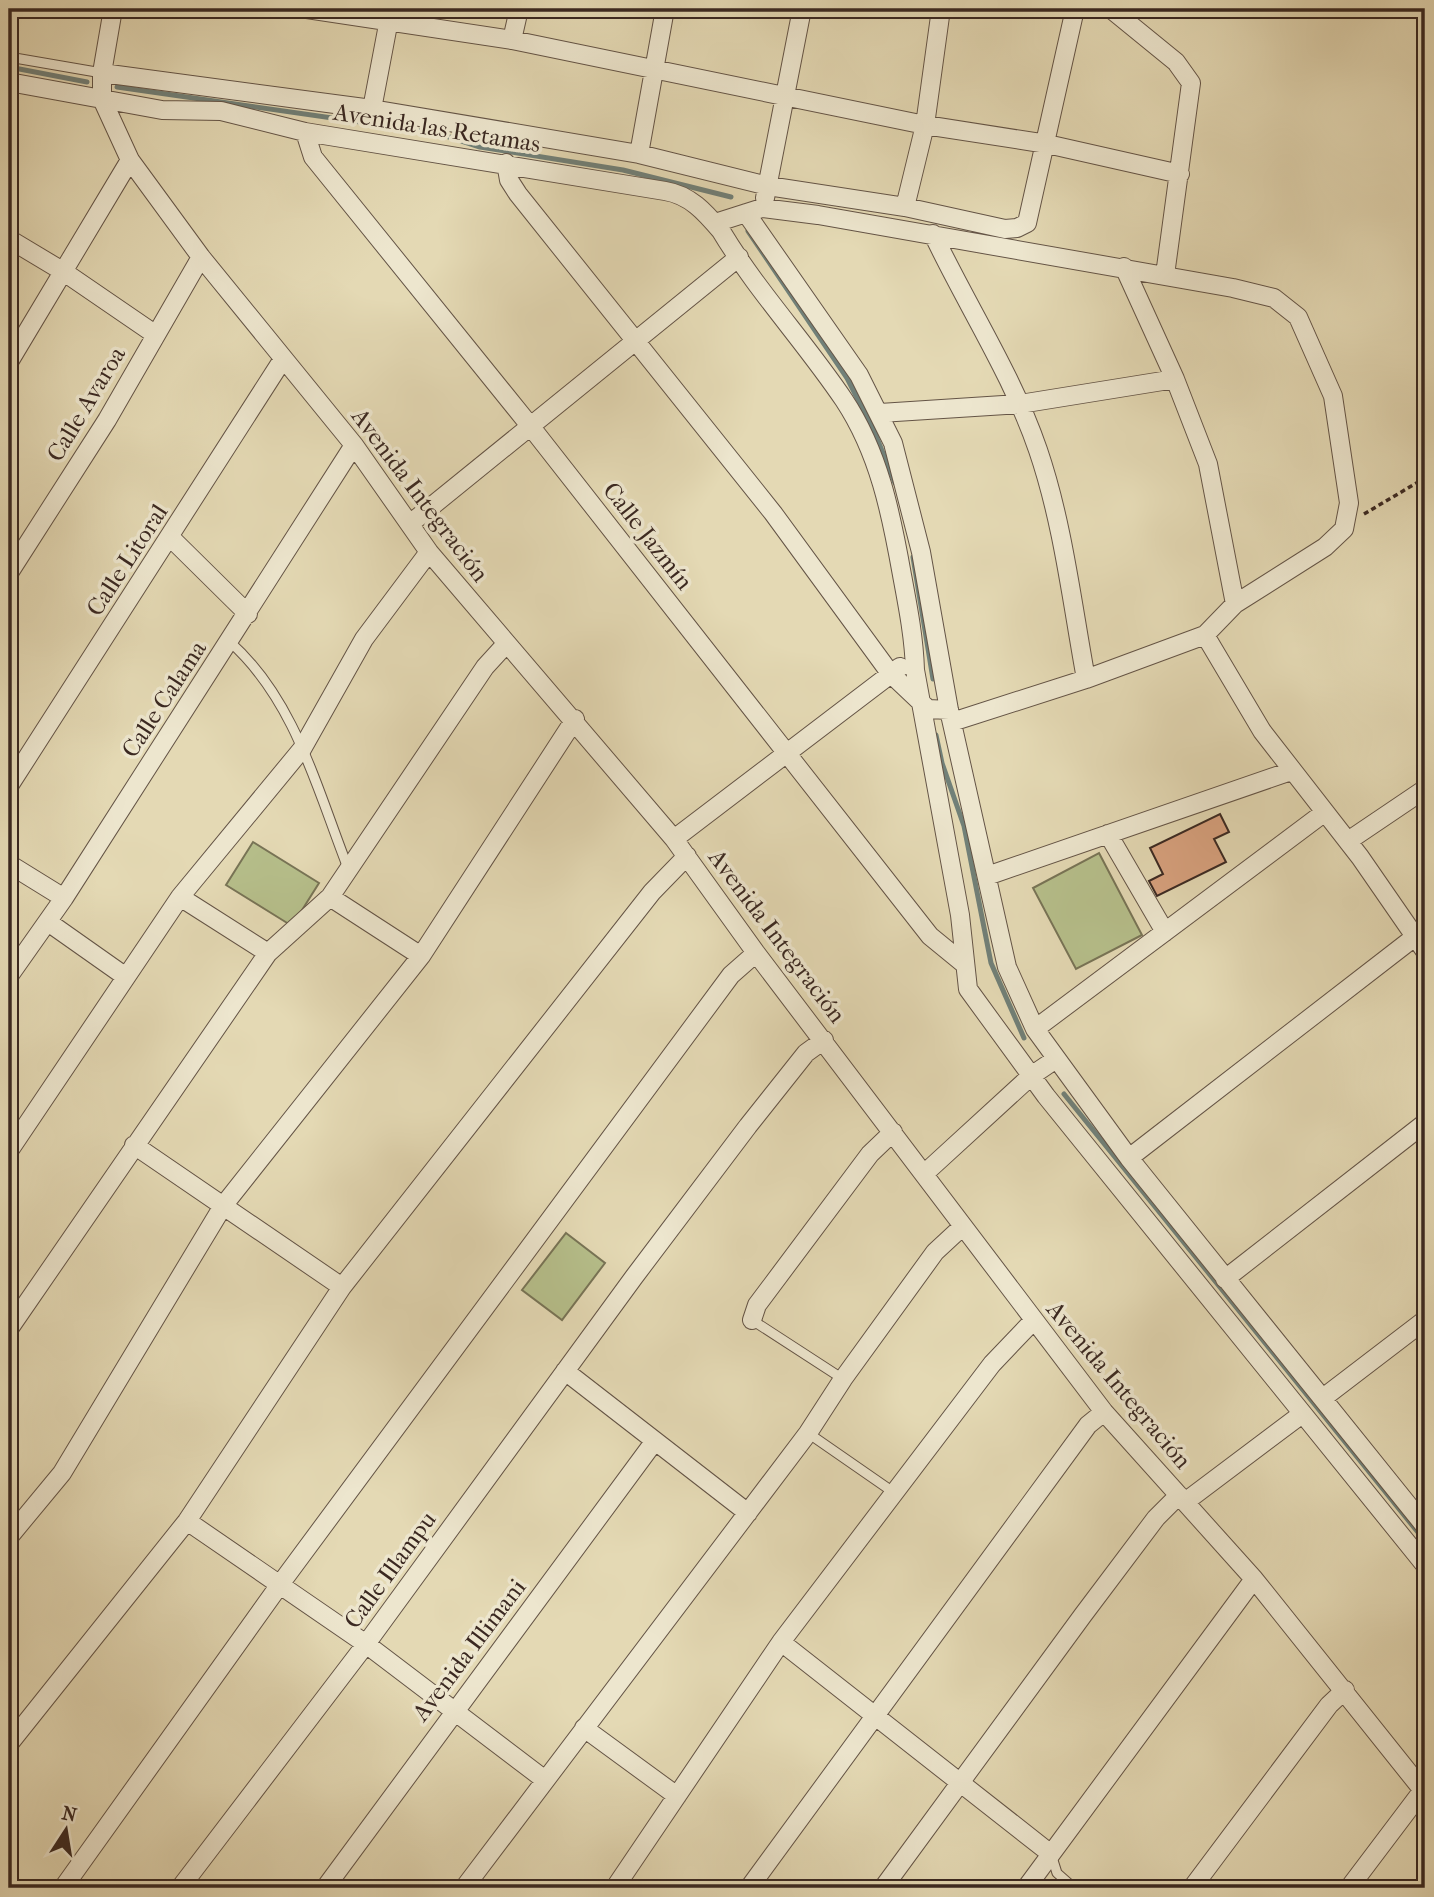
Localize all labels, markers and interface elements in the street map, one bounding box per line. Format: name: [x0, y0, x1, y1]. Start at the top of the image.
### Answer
street label: Avenida las Retamas: [331, 98, 542, 158]
street label: Calle Avaroa: [41, 341, 132, 466]
street label: Avenida Integración: [345, 402, 494, 587]
street label: Calle Jazmín: [597, 477, 699, 595]
street label: Calle Litoral: [81, 499, 174, 621]
street label: Calle Calama: [116, 635, 213, 763]
street label: Avenida Integración: [702, 843, 851, 1028]
street label: Avenida Integración: [1040, 1295, 1197, 1474]
street label: Calle Illampu: [338, 1506, 442, 1634]
street label: Avenida Illimani: [406, 1574, 531, 1727]
north arrow: [32, 1796, 102, 1866]
text: N: [60, 1802, 79, 1827]

